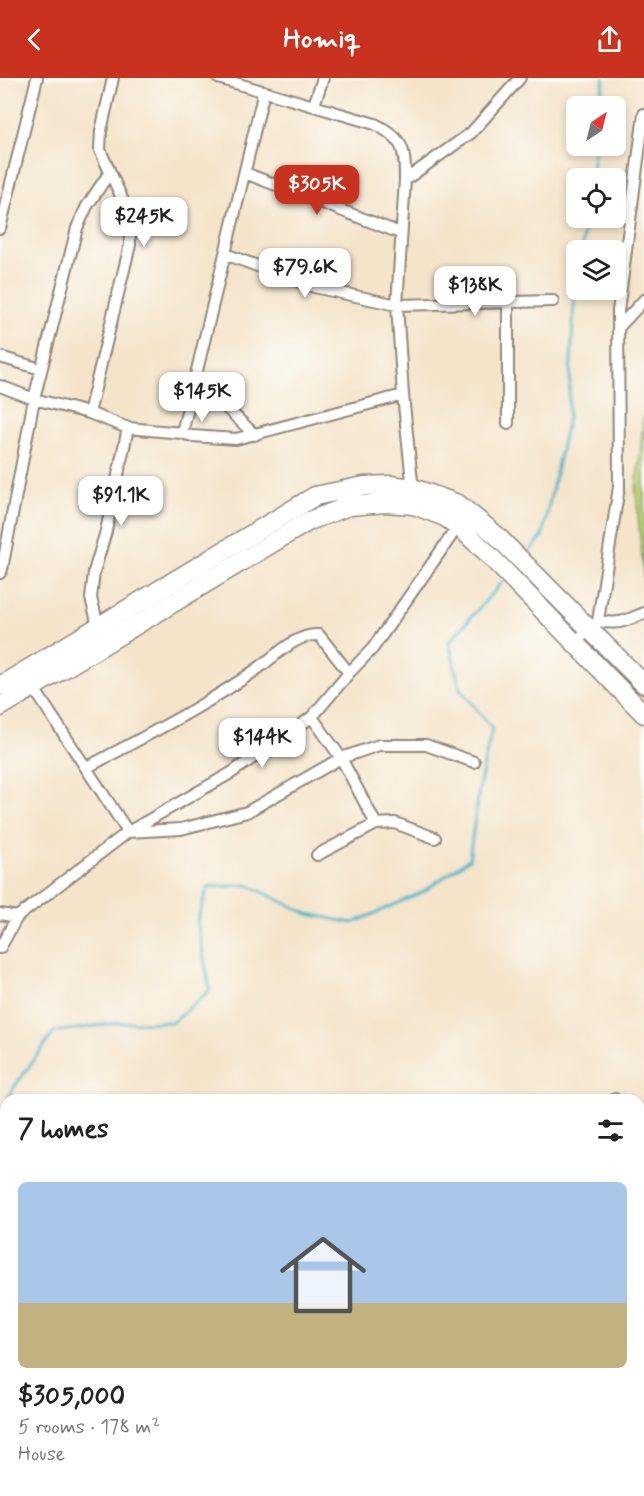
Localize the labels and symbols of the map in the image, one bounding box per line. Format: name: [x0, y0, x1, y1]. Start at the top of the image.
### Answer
north arrow: [566, 96, 626, 156]
pin: $305K: [275, 165, 359, 216]
pin: $245K: [102, 197, 186, 248]
pin: $79.6K: [256, 248, 354, 299]
pin: $138K: [433, 266, 517, 317]
pin: $145K: [160, 372, 244, 423]
pin: $91.1K: [72, 476, 170, 527]
pin: $144K: [220, 718, 304, 769]

